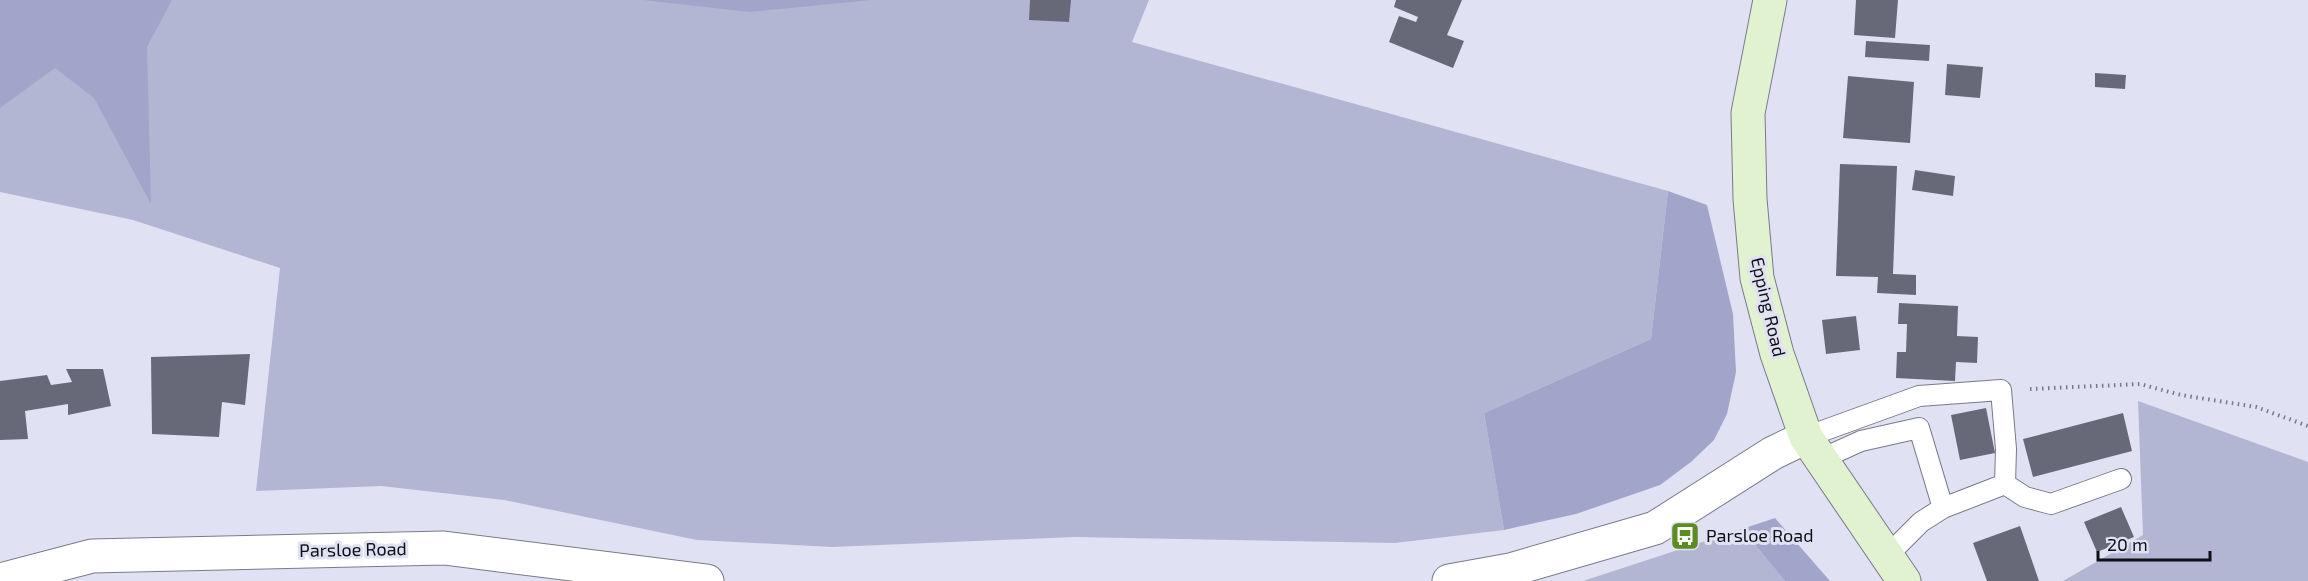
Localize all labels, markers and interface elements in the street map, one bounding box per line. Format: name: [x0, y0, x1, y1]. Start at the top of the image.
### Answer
street label: Epping Road: [1747, 255, 1791, 359]
bus stop icon: Parsloe Road: [1669, 520, 1701, 552]
place label: Parsloe Road: [1706, 524, 1814, 546]
scale bar: [2098, 524, 2210, 562]
text: 20 m: [2107, 533, 2148, 555]
street label: Parsloe Road: [299, 537, 407, 561]

